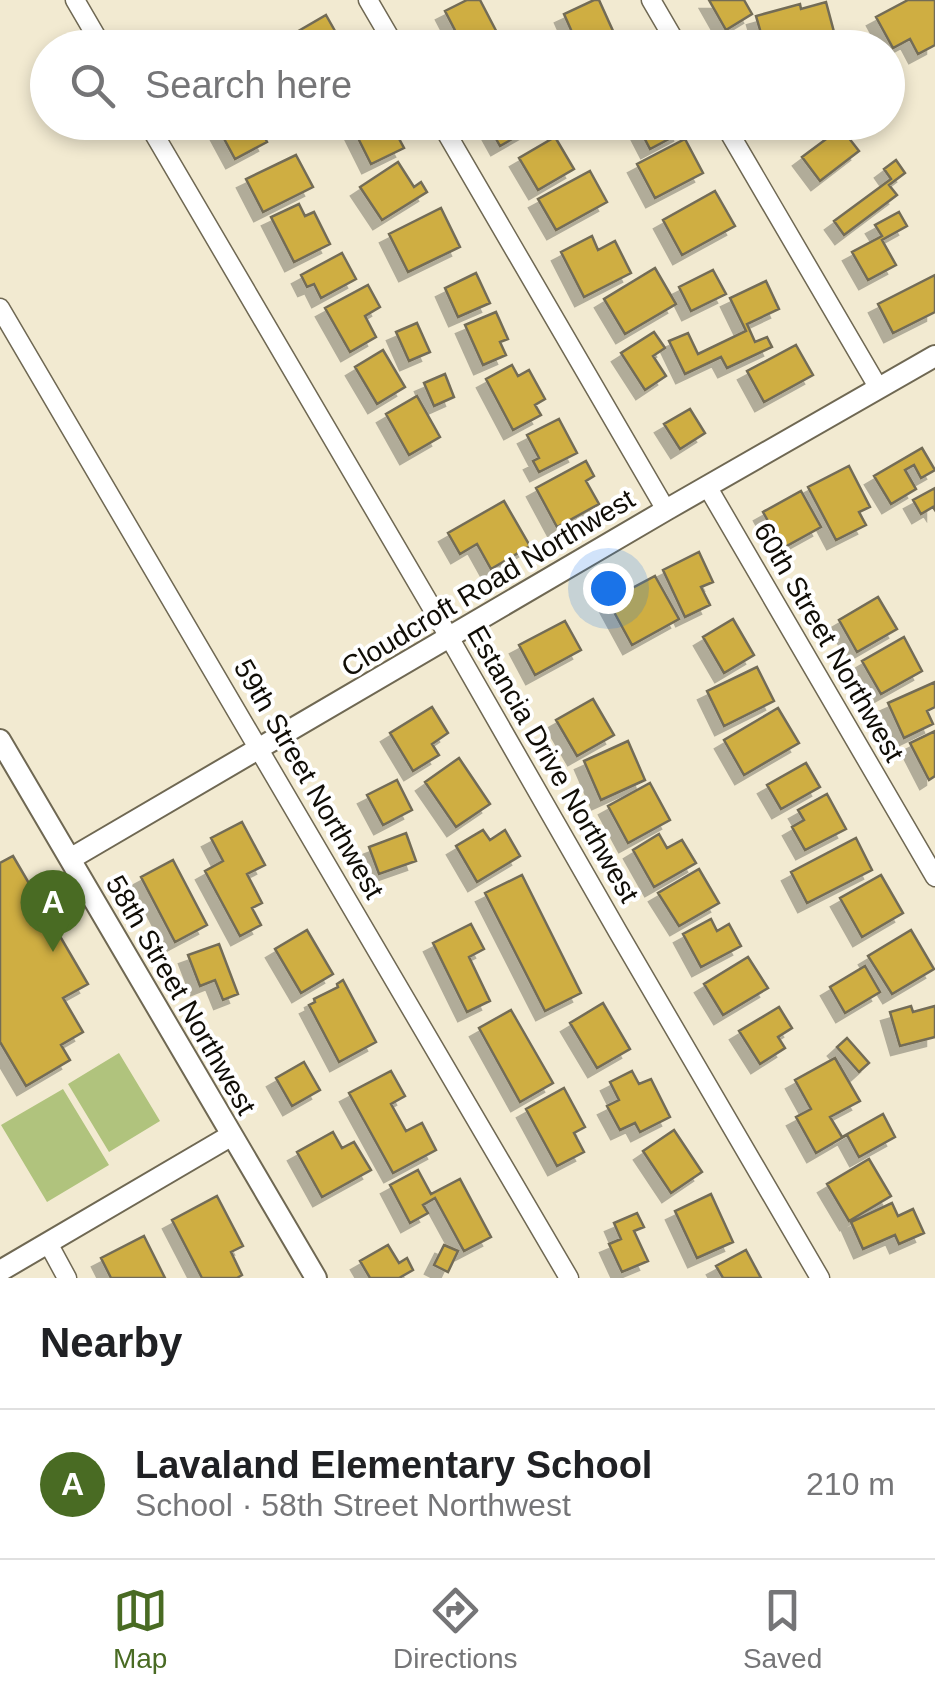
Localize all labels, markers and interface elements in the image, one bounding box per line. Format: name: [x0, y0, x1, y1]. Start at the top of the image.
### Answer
search box: [30, 30, 905, 140]
icon: search: [65, 58, 120, 113]
text: Search here: [145, 64, 352, 106]
street label: Cloudcroft Road Northwest: [336, 483, 640, 683]
street label: 60th Street Northwest: [748, 517, 910, 767]
your location: [583, 563, 634, 614]
street label: Estancia Drive Northwest: [461, 620, 645, 908]
street label: 59th Street Northwest: [228, 654, 390, 904]
pin: A: [20, 870, 86, 952]
street label: 58th Street Northwest: [100, 870, 262, 1120]
text: Nearby: [40, 1319, 182, 1366]
text: Lavaland Elementary School: [135, 1444, 652, 1486]
text: A: [61, 1466, 84, 1502]
text: 210 m: [806, 1466, 895, 1502]
text: School · 58th Street Northwest: [135, 1487, 571, 1523]
tab: Map: [113, 1583, 168, 1675]
tab: Directions: [393, 1583, 518, 1675]
tab: Saved: [743, 1583, 822, 1675]

